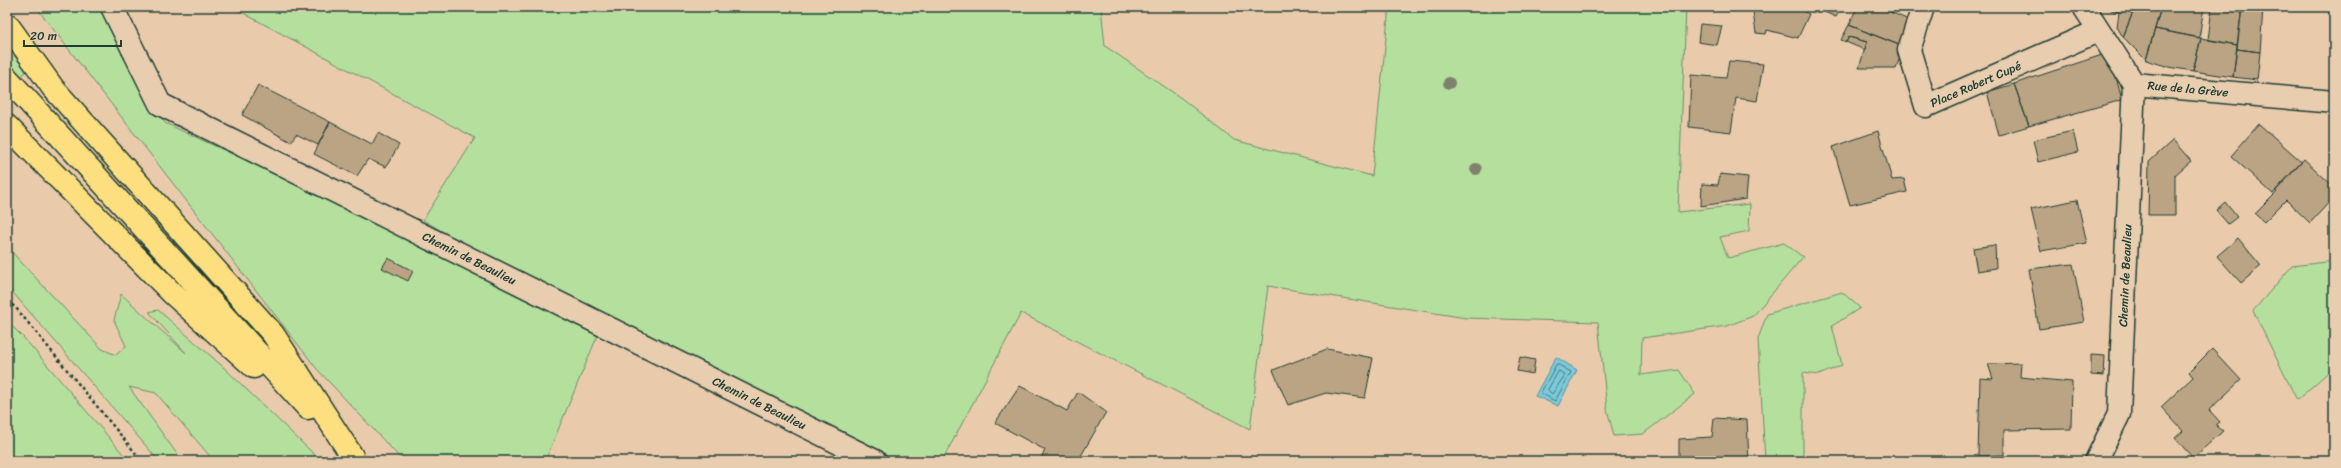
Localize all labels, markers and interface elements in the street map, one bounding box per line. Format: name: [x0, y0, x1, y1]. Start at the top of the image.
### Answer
scale bar: [24, 22, 121, 48]
text: 20 m: [30, 25, 57, 47]
street label: Place Robert Cupé: [1927, 55, 2025, 114]
street label: Rue de la Grève: [2147, 74, 2229, 103]
street label: Chemin de Beaulieu: [2112, 223, 2139, 327]
street label: Chemin de Beaulieu: [418, 226, 521, 292]
street label: Chemin de Beaulieu: [708, 370, 811, 436]

